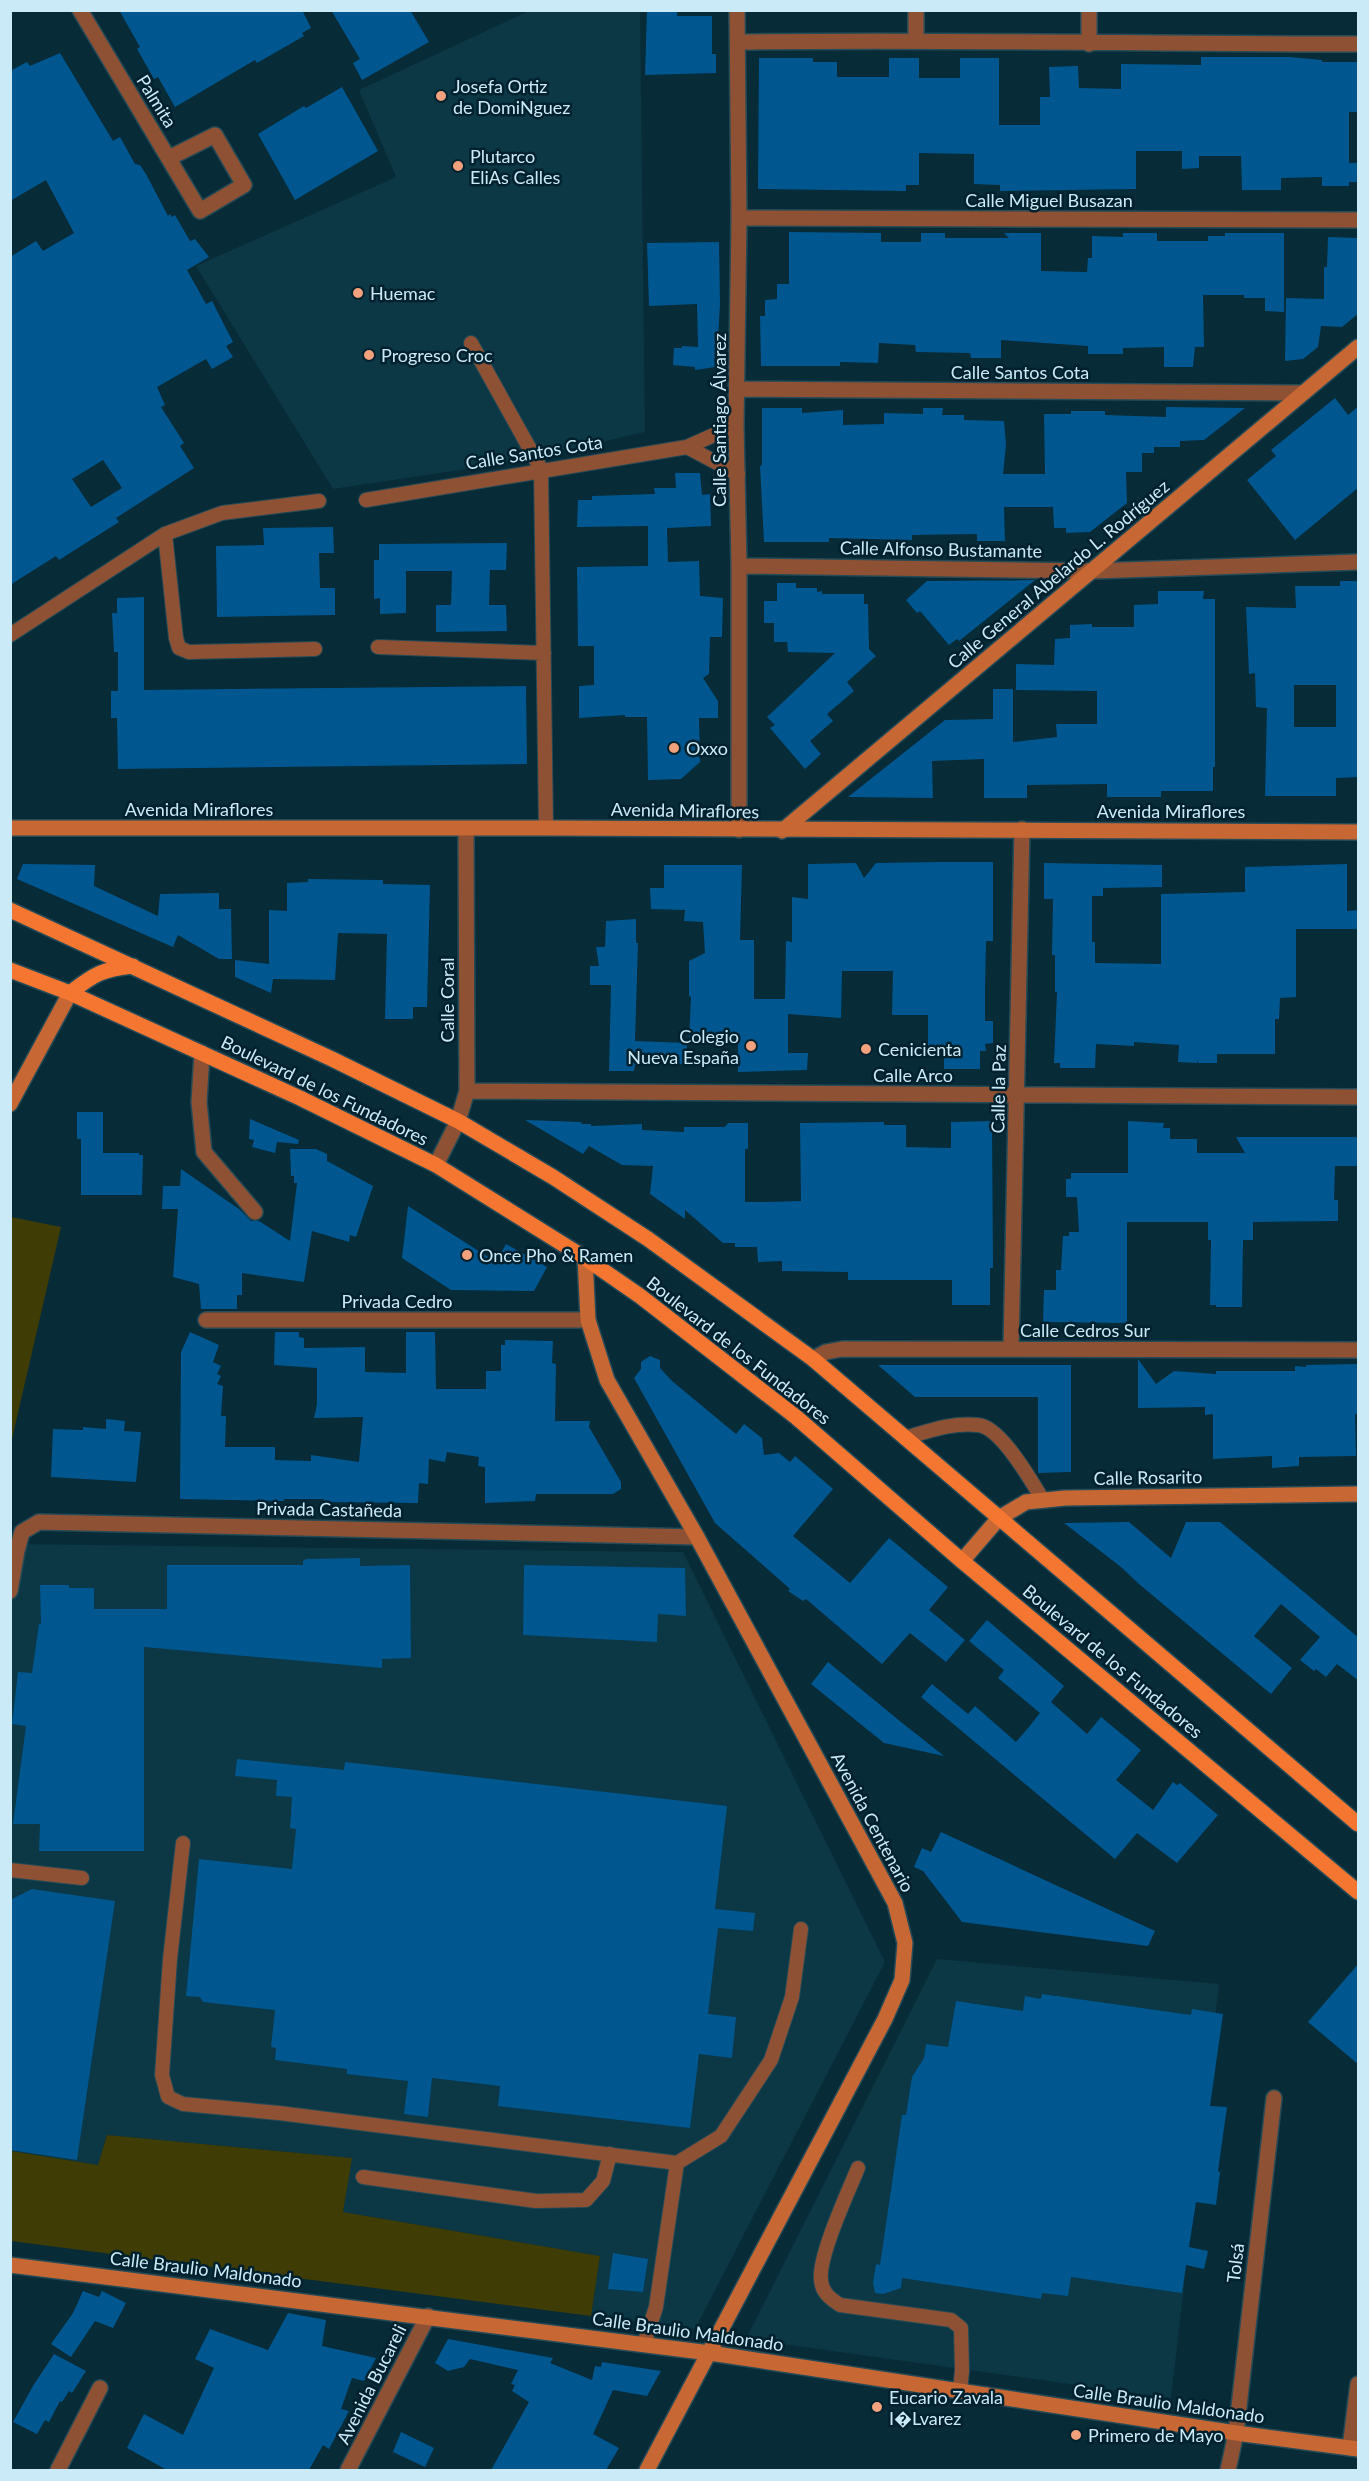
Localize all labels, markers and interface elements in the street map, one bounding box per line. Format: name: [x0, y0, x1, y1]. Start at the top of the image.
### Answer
street label: Palmita: [132, 70, 182, 132]
place label: Josefa Ortiz de DomiNguez: [453, 75, 570, 118]
marker: Josefa Ortiz de DomiNguez: [434, 89, 448, 103]
place label: Plutarco EliAs Calles: [470, 145, 560, 188]
marker: Plutarco EliAs Calles: [451, 159, 465, 173]
street label: Calle Miguel Busazan: [965, 189, 1133, 211]
place label: Huemac: [370, 282, 436, 304]
marker: Huemac: [351, 286, 365, 300]
street label: Calle Santiago Álvarez: [708, 333, 730, 507]
place label: Progreso Croc: [381, 344, 493, 366]
marker: Progreso Croc: [362, 348, 376, 362]
street label: Calle Santos Cota: [951, 361, 1089, 383]
street label: Calle Santos Cota: [464, 430, 604, 474]
street label: Calle General Abelardo L. Rodríguez: [943, 475, 1173, 673]
street label: Calle Alfonso Bustamante: [840, 536, 1042, 562]
place label: Oxxo: [686, 737, 728, 759]
marker: Oxxo: [667, 741, 681, 755]
street label: Avenida Miraflores: [125, 798, 273, 820]
street label: Avenida Miraflores: [611, 798, 760, 822]
street label: Avenida Miraflores: [1097, 800, 1245, 822]
street label: Calle Coral: [436, 957, 458, 1043]
place label: Colegio Nueva España: [627, 1025, 739, 1068]
street label: Boulevard de los Fundadores: [218, 1030, 432, 1150]
place label: Cenicienta: [878, 1038, 961, 1060]
marker: Colegio Nueva España: [744, 1039, 758, 1053]
marker: Cenicienta: [859, 1042, 873, 1056]
street label: Calle la Paz: [986, 1044, 1010, 1134]
street label: Calle Arco: [873, 1064, 953, 1086]
place label: Once Pho & Ramen: [479, 1244, 633, 1266]
marker: Once Pho & Ramen: [460, 1248, 474, 1262]
street label: Boulevard de los Fundadores: [643, 1271, 836, 1429]
street label: Privada Cedro: [342, 1290, 453, 1312]
street label: Calle Cedros Sur: [1020, 1319, 1150, 1341]
street label: Calle Rosarito: [1093, 1465, 1203, 1489]
street label: Privada Castañeda: [256, 1497, 402, 1521]
street label: Boulevard de los Fundadores: [1019, 1579, 1207, 1743]
street label: Avenida Centenario: [827, 1748, 919, 1896]
street label: Tolsá: [1222, 2242, 1248, 2284]
street label: Calle Braulio Maldonado: [109, 2246, 303, 2292]
street label: Calle Braulio Maldonado: [591, 2307, 785, 2355]
street label: Avenida Bucareli: [331, 2321, 411, 2447]
street label: Calle Braulio Maldonado: [1072, 2379, 1266, 2427]
place label: Eucario Zavala I�Lvarez: [889, 2386, 1003, 2429]
marker: Eucario Zavala I�Lvarez: [870, 2400, 884, 2414]
place label: Primero de Mayo: [1088, 2424, 1223, 2446]
marker: Primero de Mayo: [1069, 2428, 1083, 2442]

